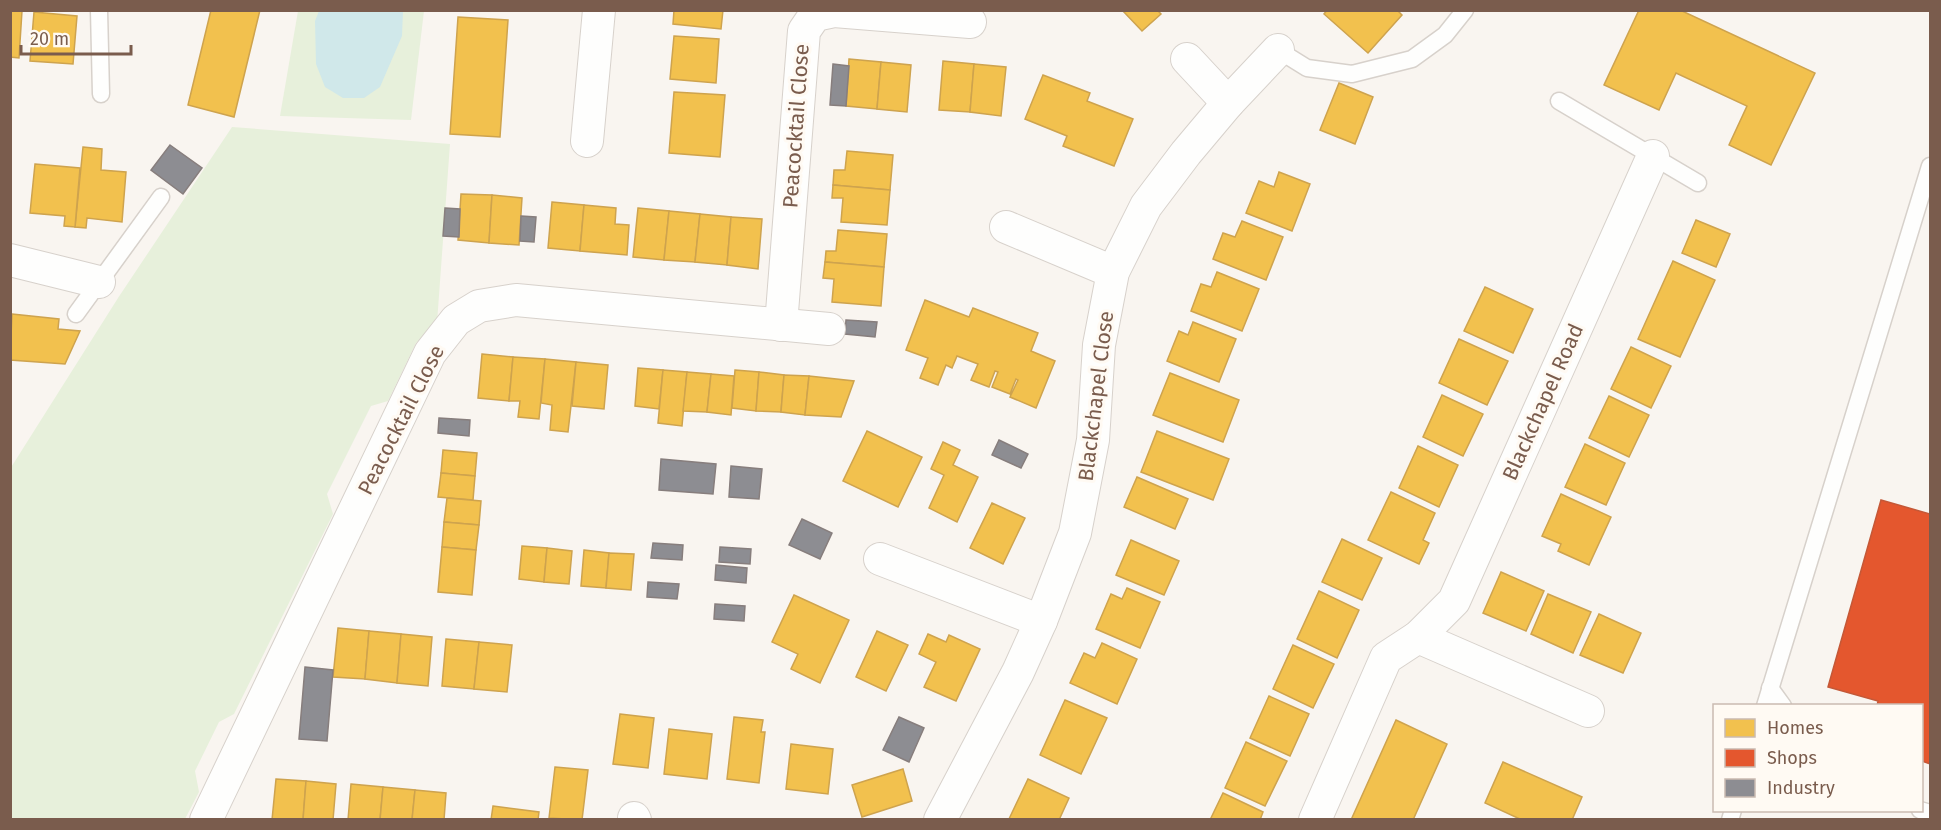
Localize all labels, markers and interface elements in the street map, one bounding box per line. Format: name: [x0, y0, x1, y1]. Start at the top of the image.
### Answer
scale bar: [21, 18, 130, 56]
text: 20 m: [30, 28, 69, 50]
street label: Peacocktail Close: [777, 43, 815, 209]
street label: Blackchapel Close: [1073, 309, 1119, 483]
street label: Blackchapel Road: [1497, 320, 1589, 484]
street label: Peacocktail Close: [352, 341, 450, 499]
legend: [1713, 704, 1923, 812]
text: Homes: [1767, 717, 1823, 739]
text: Shops: [1767, 747, 1817, 769]
text: Industry: [1767, 777, 1835, 799]

